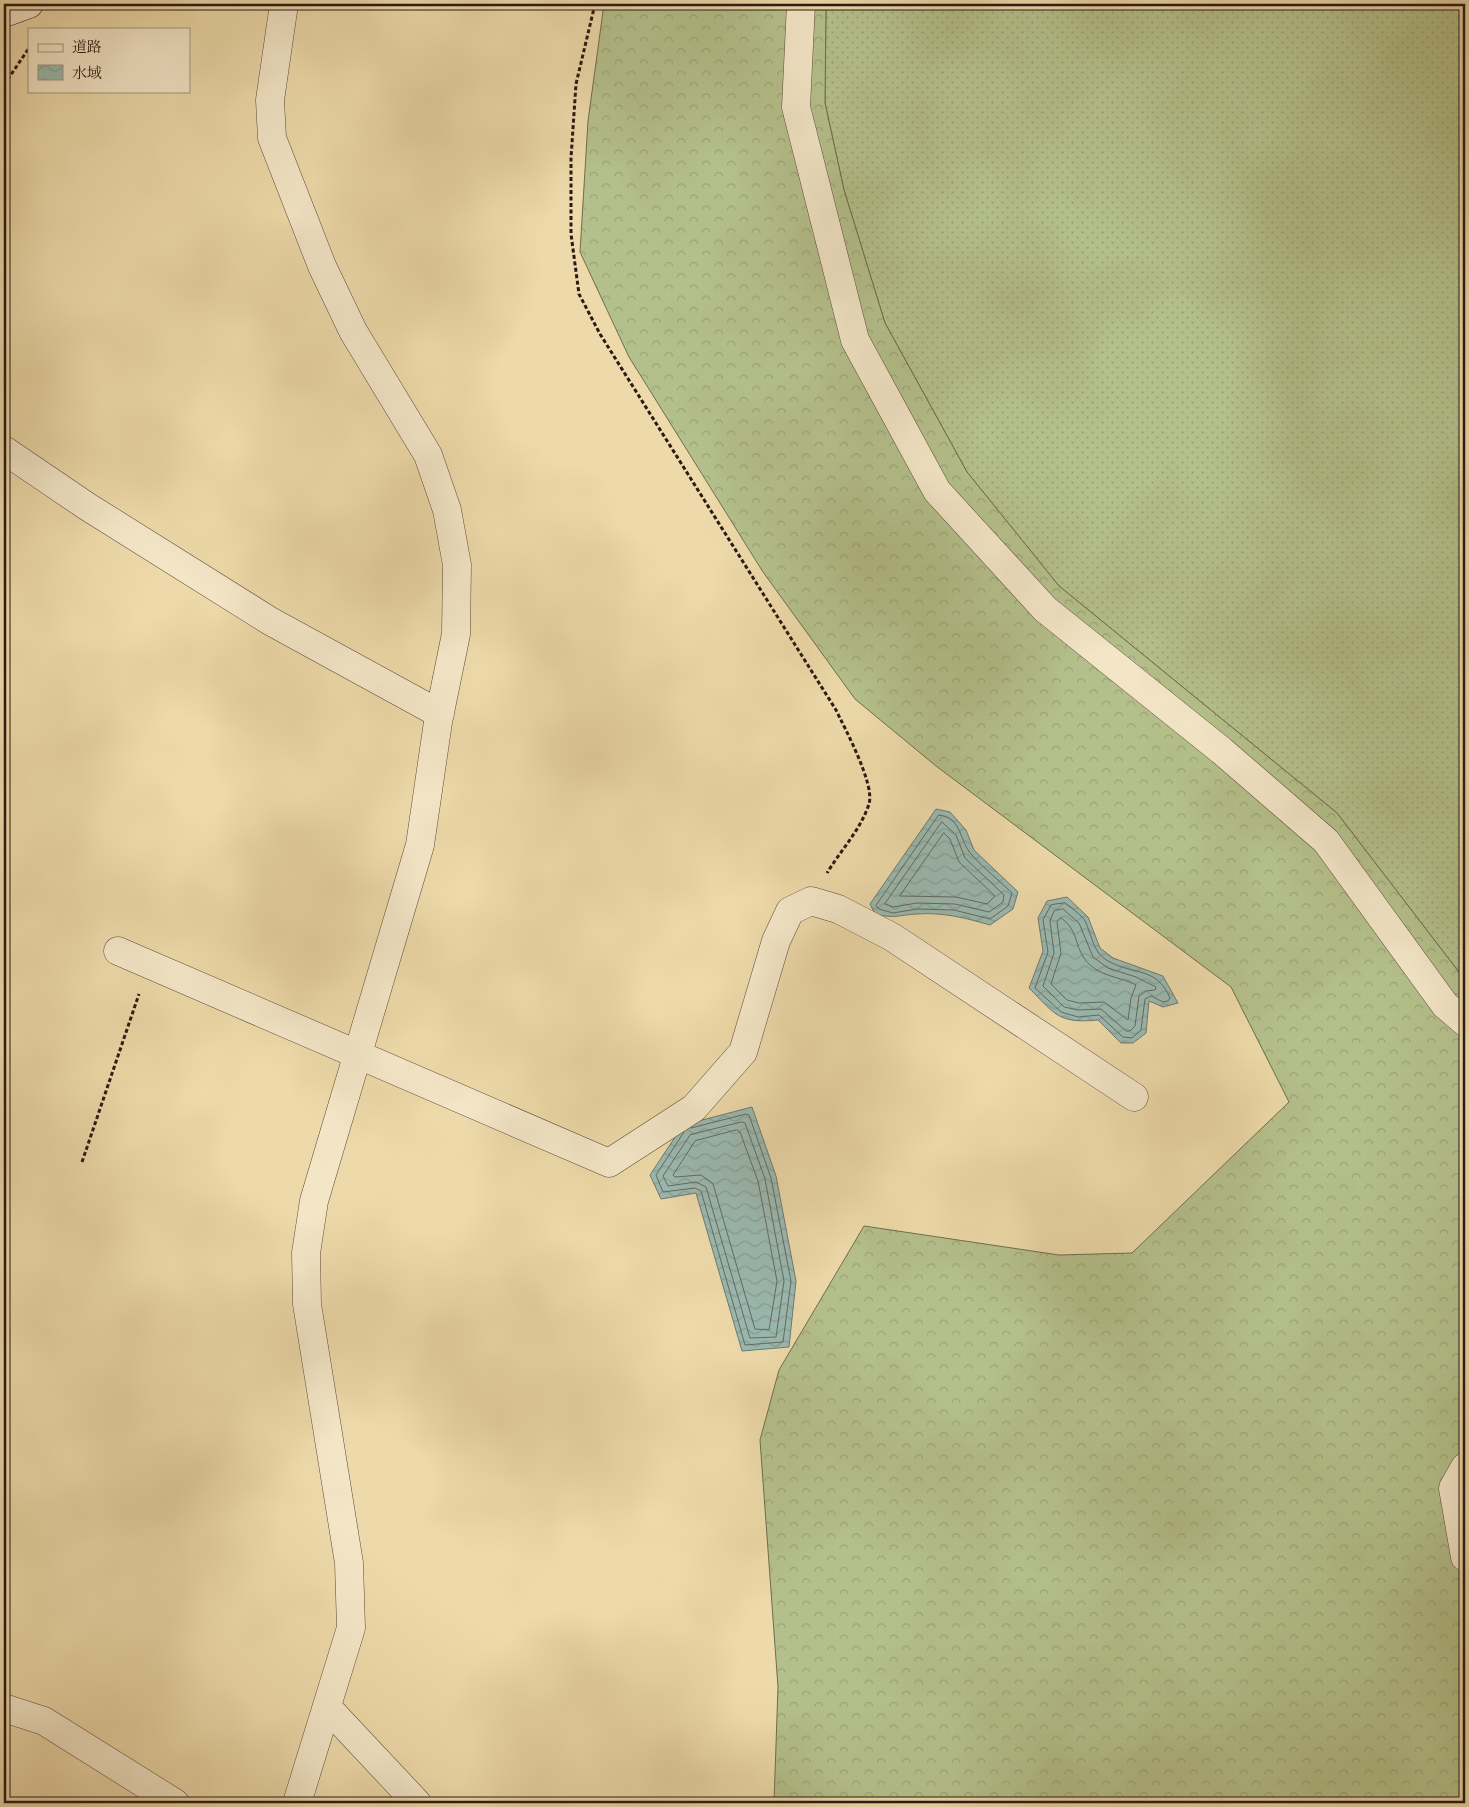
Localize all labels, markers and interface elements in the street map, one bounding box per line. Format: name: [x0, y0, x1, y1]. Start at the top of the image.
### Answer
legend: [28, 28, 190, 92]
text: 道路: [72, 38, 102, 57]
text: 水域: [72, 64, 102, 83]

